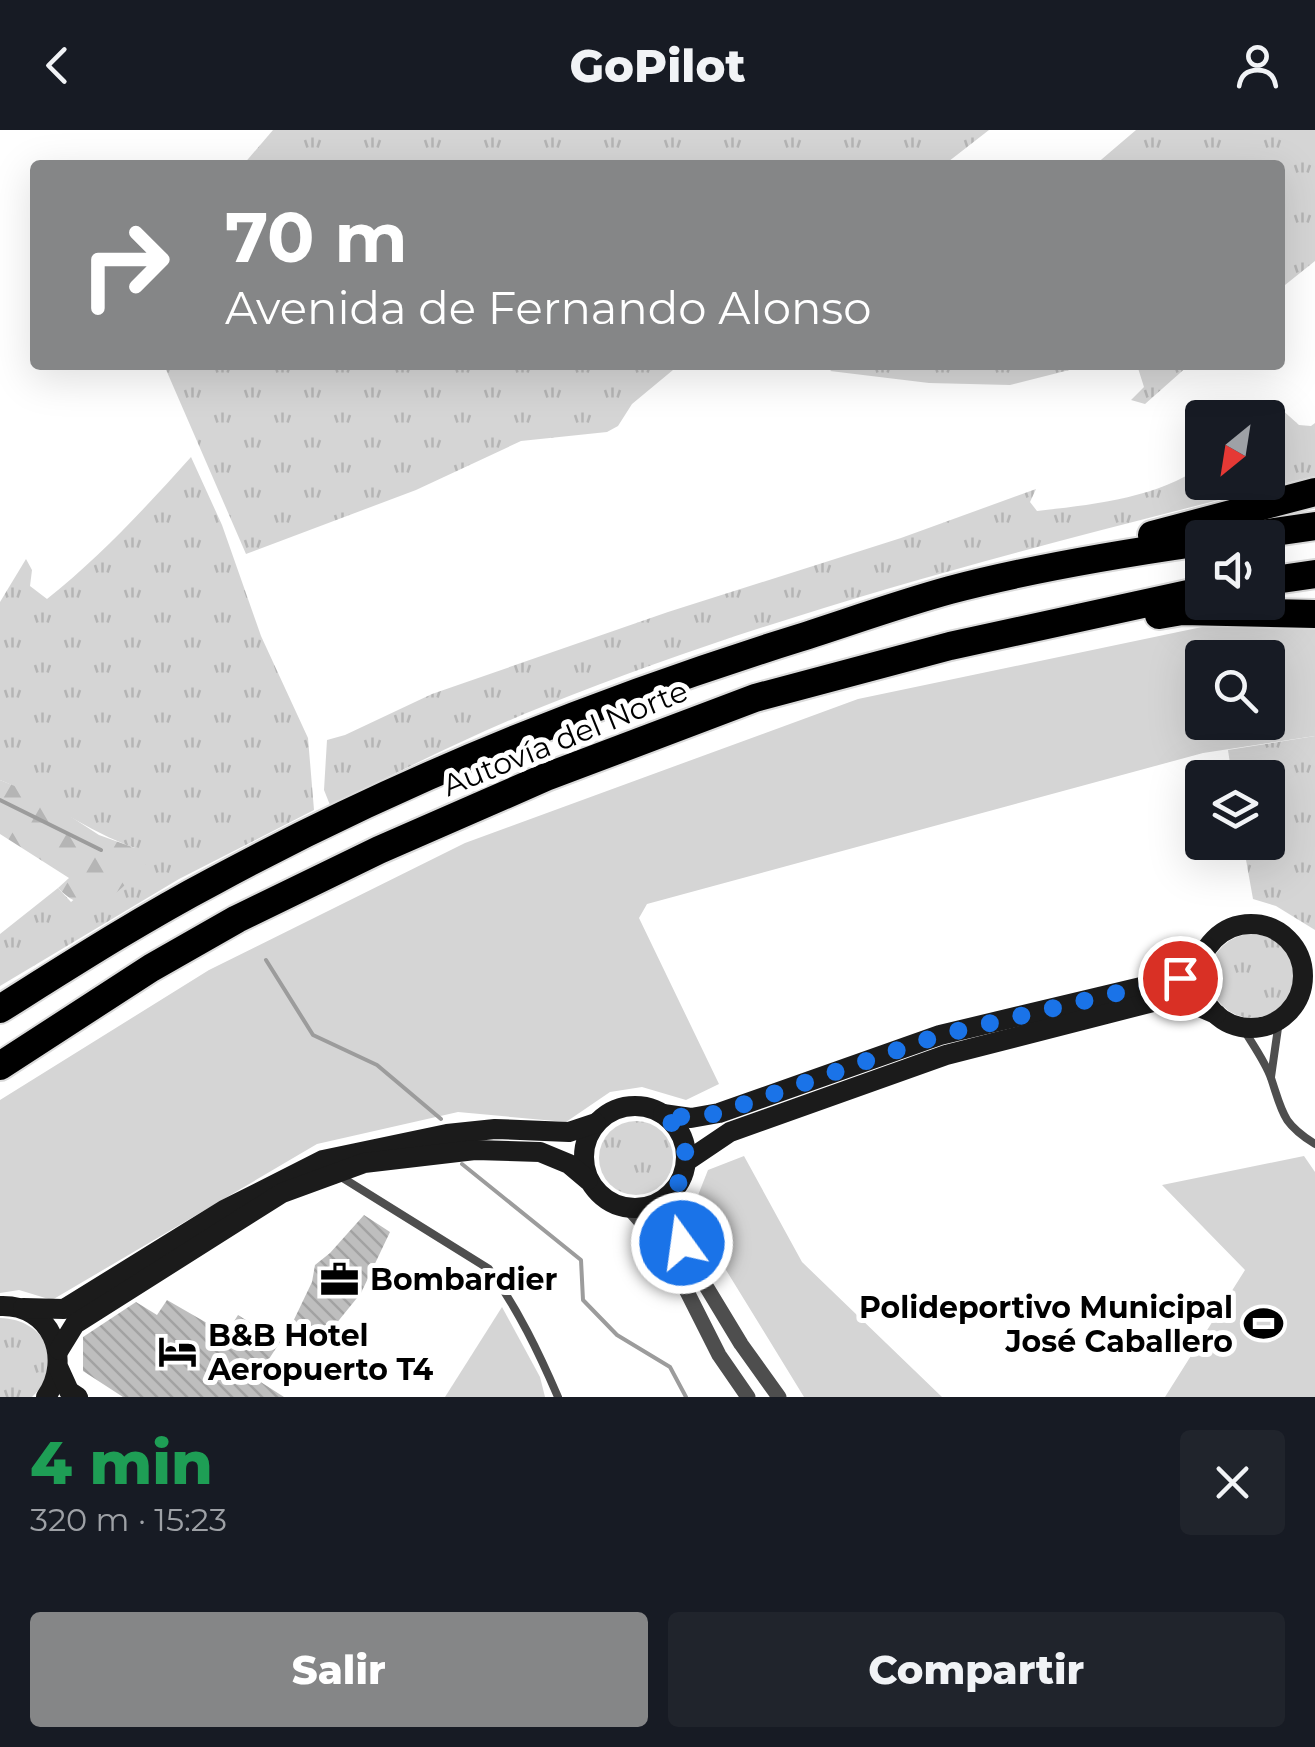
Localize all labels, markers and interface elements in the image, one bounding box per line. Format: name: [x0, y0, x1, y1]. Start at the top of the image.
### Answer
icon: back: [30, 38, 85, 93]
text: GoPilot: [569, 38, 746, 93]
icon: person: [1230, 38, 1285, 93]
text: 70 m: [225, 194, 408, 280]
icon: right: [60, 200, 190, 330]
text: Avenida de Fernando Alonso: [225, 280, 872, 335]
north arrow: [1185, 400, 1285, 500]
map controls: [1185, 400, 1285, 860]
button: sound: [1185, 520, 1285, 620]
button: search: [1185, 640, 1285, 740]
street label: Autovía del Norte: [437, 672, 693, 804]
button: layers: [1185, 760, 1285, 860]
pin: [1138, 936, 1223, 1021]
icon: arrive: [1153, 951, 1208, 1006]
position arrow: [630, 1191, 734, 1295]
office icon: Bombardier: [319, 1258, 361, 1300]
place label: Bombardier: [370, 1261, 557, 1298]
place label: Polideportivo Municipal José Caballero: [859, 1289, 1233, 1360]
sports icon: Polideportivo Municipal José Caballero: [1242, 1303, 1284, 1345]
place label: B&B Hotel Aeropuerto T4: [207, 1317, 433, 1388]
hotel icon: B&B Hotel Aeropuerto T4: [157, 1331, 199, 1373]
text: 4 min: [30, 1426, 213, 1499]
button: close: [1180, 1430, 1285, 1535]
text: 320 m · 15:23: [30, 1500, 227, 1539]
button: Salir: [30, 1612, 648, 1727]
button: Compartir: [668, 1612, 1285, 1727]

